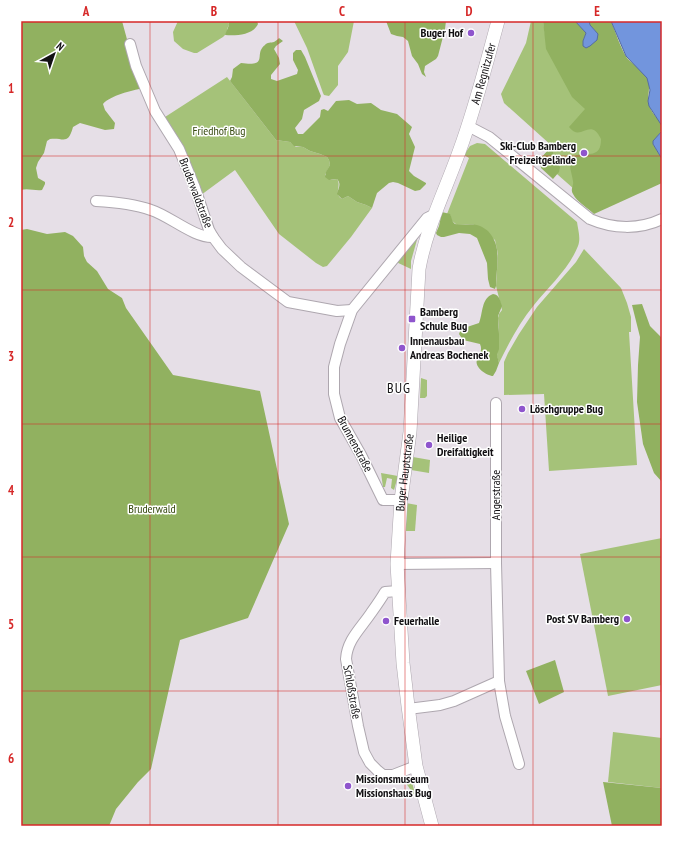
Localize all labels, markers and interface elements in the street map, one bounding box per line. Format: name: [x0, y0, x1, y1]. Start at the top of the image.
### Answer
text: A: [82, 3, 90, 20]
text: B: [211, 3, 217, 20]
text: C: [339, 3, 345, 20]
text: D: [466, 3, 473, 20]
text: E: [594, 3, 600, 20]
place label: Buger Hof: [421, 25, 464, 40]
marker: Buger Hof: [466, 28, 476, 38]
north arrow: [34, 34, 74, 74]
text: N: [54, 39, 67, 54]
street label: Am Regnitzufer: [467, 40, 499, 106]
text: 1: [8, 80, 14, 97]
park label: Friedhof Bug: [192, 123, 246, 138]
place label: Ski-Club Bamberg Freizeitgelände: [500, 138, 576, 167]
marker: Ski-Club Bamberg Freizeitgelände: [579, 148, 589, 158]
street label: Bruderwaldstraße: [176, 156, 217, 230]
text: 2: [8, 214, 14, 231]
place label: Bamberg Schule Bug: [420, 304, 467, 333]
marker: Bamberg Schule Bug: [407, 314, 417, 324]
place label: Innenausbau Andreas Bochenek: [409, 333, 488, 362]
marker: Innenausbau Andreas Bochenek: [397, 343, 407, 353]
text: 3: [8, 348, 14, 365]
district label: BUG: [387, 379, 411, 397]
place label: Löschgruppe Bug: [530, 401, 603, 416]
marker: Löschgruppe Bug: [517, 404, 527, 414]
street label: Brunnenstraße: [334, 413, 376, 474]
place label: Heilige Dreifaltigkeit: [437, 430, 494, 459]
street label: Buger Hauptstraße: [392, 433, 417, 512]
marker: Heilige Dreifaltigkeit: [424, 440, 434, 450]
street label: Angerstraße: [488, 470, 503, 520]
text: 4: [8, 482, 15, 499]
park label: Bruderwald: [128, 501, 176, 516]
place label: Post SV Bamberg: [547, 611, 619, 626]
place label: Feuerhalle: [394, 613, 439, 628]
marker: Post SV Bamberg: [622, 614, 632, 624]
text: 5: [8, 616, 14, 633]
marker: Feuerhalle: [381, 616, 391, 626]
street label: Schloßstraße: [340, 664, 365, 720]
text: 6: [8, 750, 14, 767]
place label: Missionsmuseum Missionshaus Bug: [356, 771, 432, 800]
marker: Missionsmuseum Missionshaus Bug: [343, 781, 353, 791]

